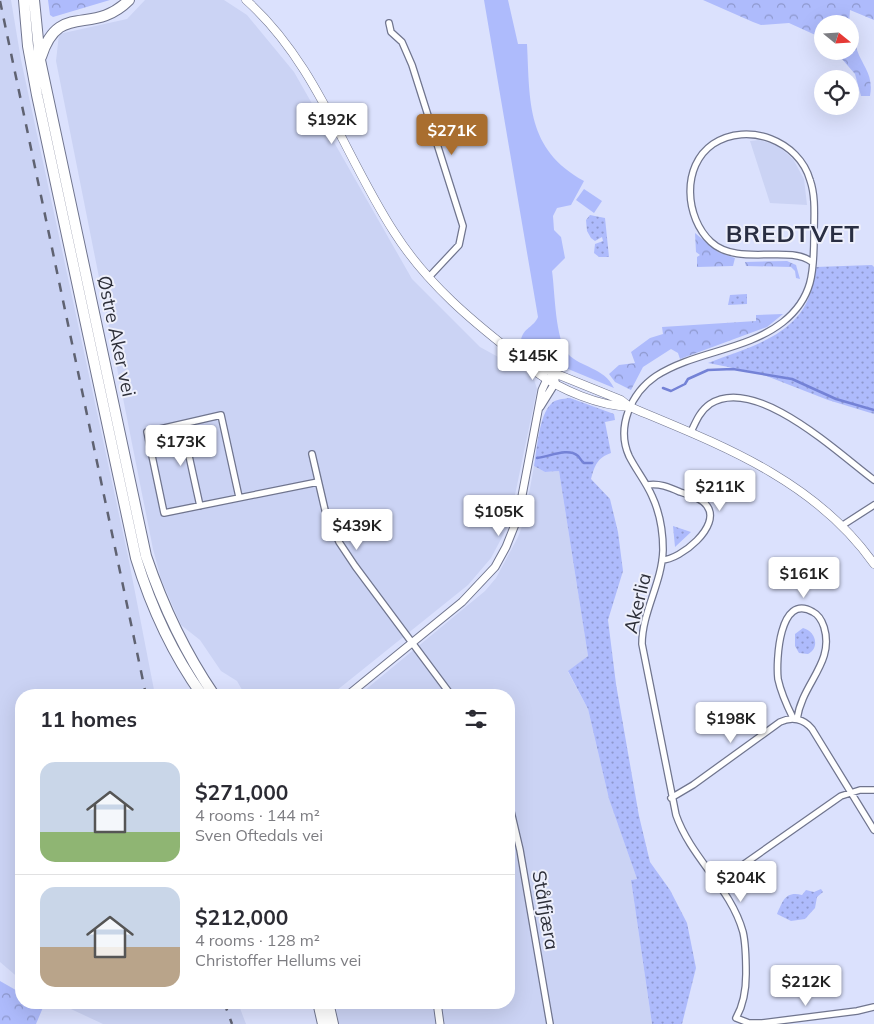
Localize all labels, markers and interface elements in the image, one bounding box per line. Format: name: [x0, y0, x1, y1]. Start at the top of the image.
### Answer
north arrow: [814, 15, 859, 60]
map controls: [814, 15, 859, 115]
button: locate: [814, 70, 859, 115]
pin: $192K: [297, 102, 367, 145]
text: $192K: [307, 109, 357, 129]
pin: $271K: [417, 114, 487, 156]
text: $271K: [427, 120, 477, 140]
district label: BREDTVET: [726, 218, 860, 248]
street label: Østre Aker vei: [92, 273, 142, 399]
pin: $145K: [498, 338, 568, 381]
text: $145K: [508, 345, 558, 365]
pin: $173K: [146, 424, 216, 467]
text: $173K: [156, 431, 206, 451]
pin: $211K: [685, 470, 755, 512]
text: $211K: [695, 476, 745, 496]
pin: $105K: [464, 494, 534, 537]
text: $105K: [474, 501, 524, 521]
pin: $439K: [322, 508, 392, 551]
text: $439K: [332, 515, 382, 535]
pin: $161K: [769, 556, 839, 599]
text: $161K: [779, 563, 829, 583]
street label: Akerlia: [618, 570, 656, 636]
pin: $198K: [696, 702, 766, 744]
icon: filters: [462, 705, 490, 733]
text: 11 homes: [40, 706, 137, 732]
text: $198K: [706, 708, 756, 728]
text: $271,000: [195, 779, 288, 805]
icon: home: [80, 782, 140, 842]
text: 4 rooms · 144 m²: [195, 805, 320, 825]
text: Sven Oftedals vei: [195, 825, 323, 845]
pin: $204K: [706, 860, 776, 903]
text: $204K: [716, 867, 766, 887]
street label: Stålfjæra: [527, 868, 565, 952]
text: $212,000: [195, 904, 288, 930]
icon: home: [80, 907, 140, 967]
text: 4 rooms · 128 m²: [195, 930, 320, 950]
text: Christoffer Hellums vei: [195, 950, 361, 970]
pin: $212K: [771, 964, 841, 1007]
text: $212K: [781, 971, 831, 991]

